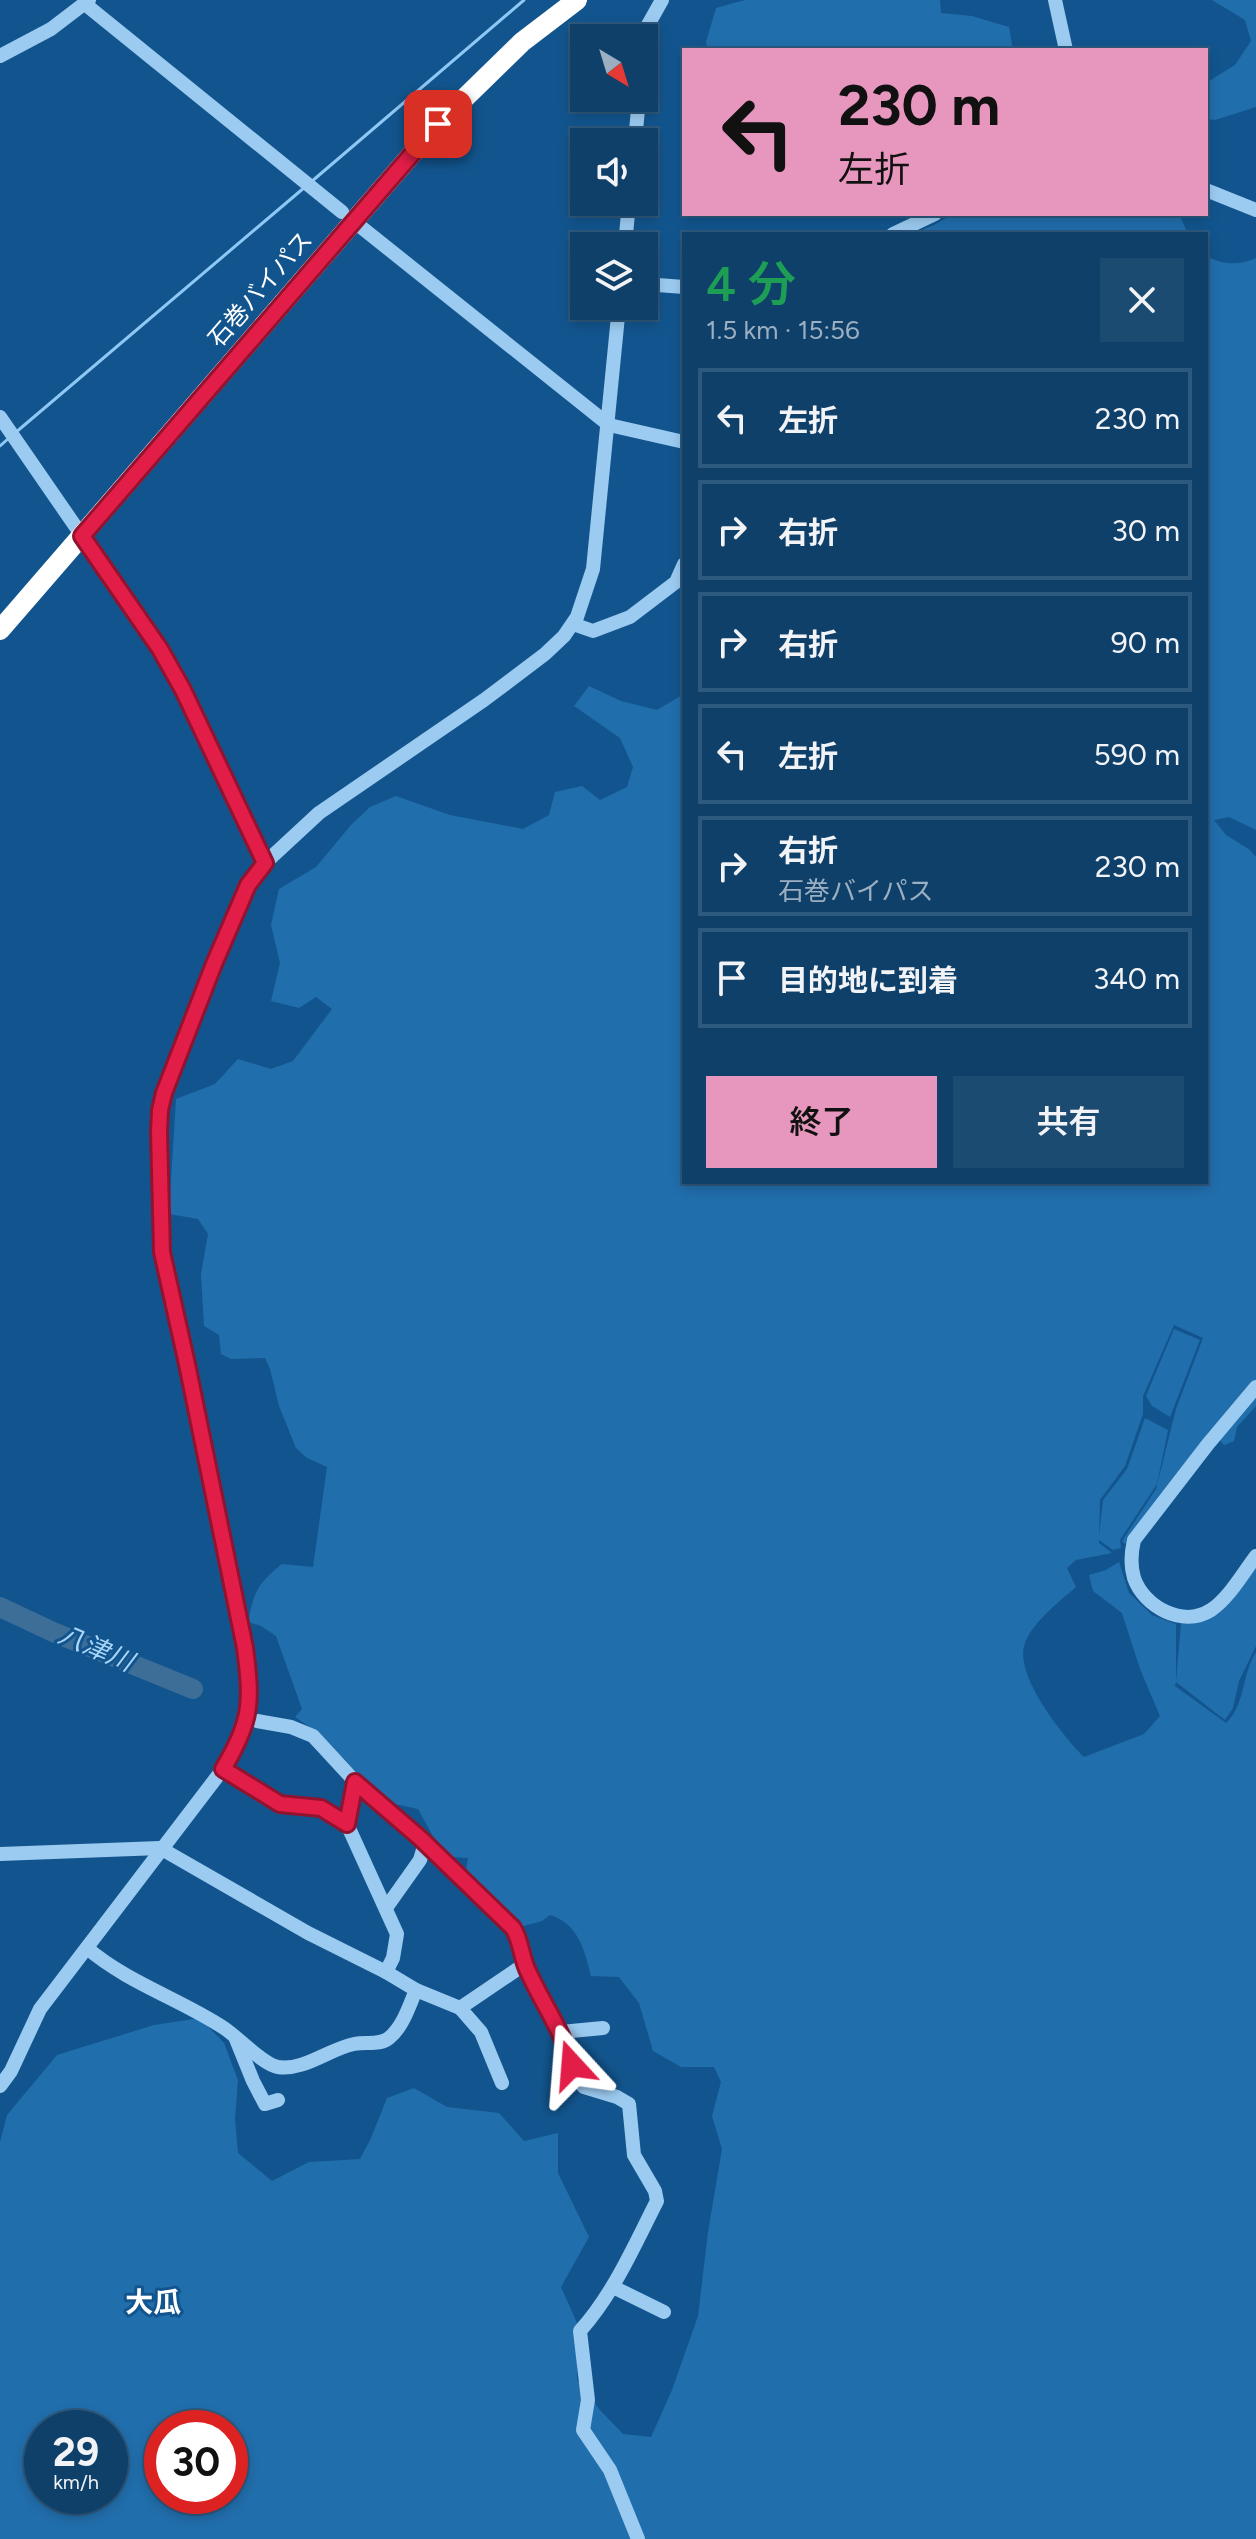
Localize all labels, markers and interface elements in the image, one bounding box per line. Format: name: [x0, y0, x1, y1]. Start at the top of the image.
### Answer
north arrow: [570, 24, 658, 112]
map controls: [570, 24, 658, 320]
text: 230 m: [838, 72, 1000, 139]
icon: left: [706, 80, 810, 184]
pin: [404, 90, 472, 158]
icon: arrive: [416, 102, 460, 146]
button: sound: [570, 128, 658, 216]
text: 左折: [838, 148, 910, 191]
street label: 石巻バイパス: [202, 225, 318, 353]
button: layers: [570, 232, 658, 320]
text: 4 分: [706, 255, 796, 313]
button: close: [1100, 258, 1184, 342]
text: 1.5 km · 15:56: [706, 314, 860, 346]
icon: left: [710, 396, 754, 440]
text: 230 m: [1095, 400, 1180, 437]
text: 左折: [778, 402, 838, 439]
icon: right: [710, 508, 754, 552]
text: 30 m: [1112, 512, 1180, 549]
text: 右折: [778, 514, 838, 551]
icon: right: [710, 620, 754, 664]
text: 90 m: [1111, 624, 1180, 661]
text: 右折: [778, 626, 838, 663]
icon: left: [710, 732, 754, 776]
text: 590 m: [1094, 736, 1180, 773]
text: 左折: [778, 738, 838, 775]
text: 右折: [778, 832, 838, 869]
icon: right: [710, 844, 754, 888]
text: 230 m: [1095, 848, 1180, 885]
text: 石巻バイパス: [778, 875, 933, 907]
icon: arrive: [710, 956, 754, 1000]
text: 340 m: [1093, 960, 1180, 997]
text: 目的地に到着: [778, 962, 958, 999]
button: 終了: [706, 1076, 937, 1168]
button: 共有: [953, 1076, 1184, 1168]
water label: 八津川: [54, 1618, 141, 1679]
position arrow: [530, 2023, 614, 2107]
district label: 大瓜: [125, 2285, 181, 2319]
speed limit sign: 30: [144, 2410, 248, 2514]
text: 29: [53, 2428, 99, 2476]
text: km/h: [53, 2470, 99, 2494]

